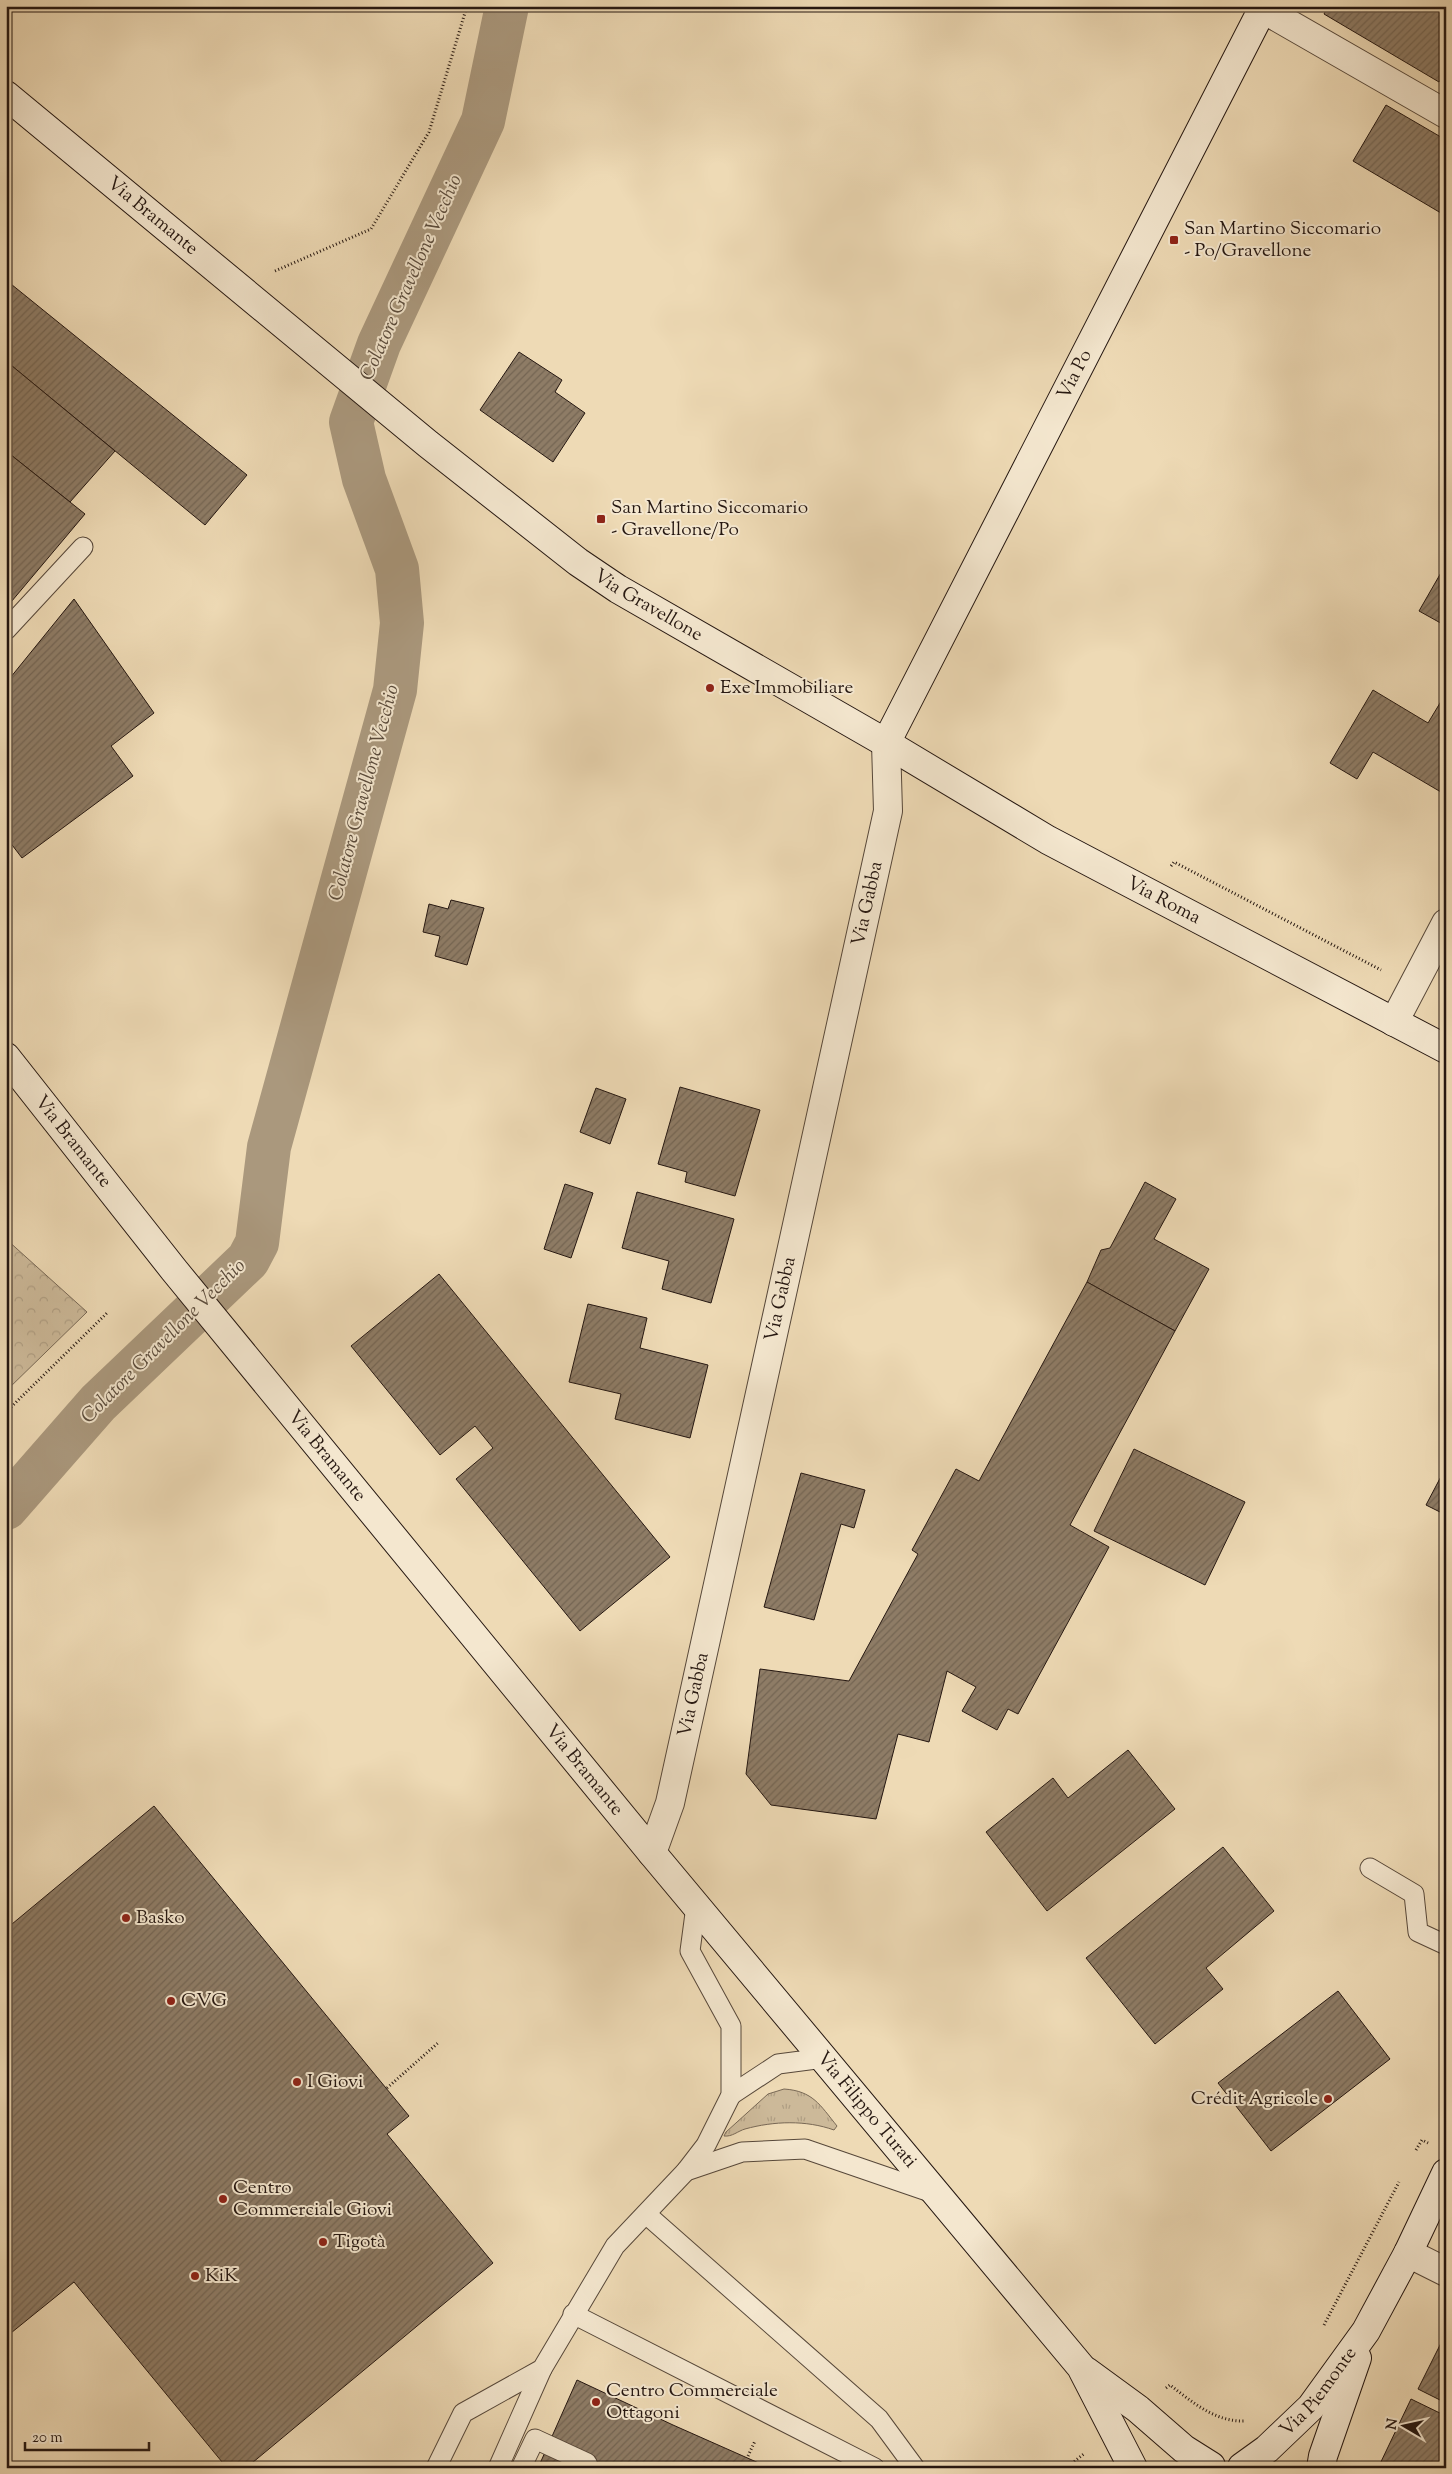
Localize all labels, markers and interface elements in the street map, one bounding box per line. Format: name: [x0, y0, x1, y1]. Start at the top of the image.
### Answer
street label: Via Bramante: [101, 170, 204, 262]
water label: Colatore Gravellone Vecchio: [353, 170, 471, 386]
place label: San Martino Siccomario - Po/Gravellone: [1184, 216, 1381, 265]
marker: San Martino Siccomario - Po/Gravellone: [1168, 234, 1180, 246]
street label: Via Po: [1051, 345, 1099, 404]
place label: San Martino Siccomario - Gravellone/Po: [611, 495, 808, 544]
marker: San Martino Siccomario - Gravellone/Po: [595, 513, 607, 525]
street label: Via Gravellone: [588, 563, 708, 648]
place label: Exe Immobiliare: [720, 675, 853, 702]
water label: Colatore Gravellone Vecchio: [322, 682, 408, 904]
marker: Exe Immobiliare: [704, 682, 716, 694]
street label: Via Gabba: [845, 859, 890, 948]
street label: Via Roma: [1122, 870, 1206, 931]
street label: Via Bramante: [28, 1090, 118, 1194]
water label: Colatore Gravellone Vecchio: [75, 1253, 253, 1431]
street label: Via Gabba: [758, 1254, 803, 1344]
street label: Via Bramante: [281, 1405, 372, 1508]
street label: Via Gabba: [671, 1650, 716, 1740]
street label: Via Bramante: [538, 1719, 630, 1822]
place label: Basko: [136, 1905, 185, 1932]
marker: Basko: [120, 1912, 132, 1924]
place label: CVG: [181, 1988, 227, 2015]
marker: CVG: [165, 1995, 177, 2007]
street label: Via Filippo Turati: [810, 2046, 923, 2174]
place label: I Giovi: [307, 2069, 363, 2096]
marker: I Giovi: [291, 2076, 303, 2088]
place label: Crédit Agricole: [1191, 2086, 1318, 2113]
marker: Crédit Agricole: [1322, 2093, 1334, 2105]
place label: Centro Commerciale Giovi: [233, 2175, 392, 2224]
marker: Centro Commerciale Giovi: [217, 2193, 229, 2205]
place label: Tigotà: [333, 2229, 386, 2256]
marker: Tigotà: [317, 2236, 329, 2248]
place label: KiK: [205, 2263, 238, 2290]
marker: KiK: [189, 2270, 201, 2282]
street label: Via Piemonte: [1274, 2341, 1364, 2443]
place label: Centro Commerciale Ottagoni: [606, 2378, 778, 2427]
marker: Centro Commerciale Ottagoni: [590, 2396, 602, 2408]
north arrow: [1380, 2402, 1430, 2452]
text: N: [1382, 2417, 1404, 2431]
scale bar: [25, 2419, 149, 2451]
text: 20 m: [32, 2428, 63, 2449]

